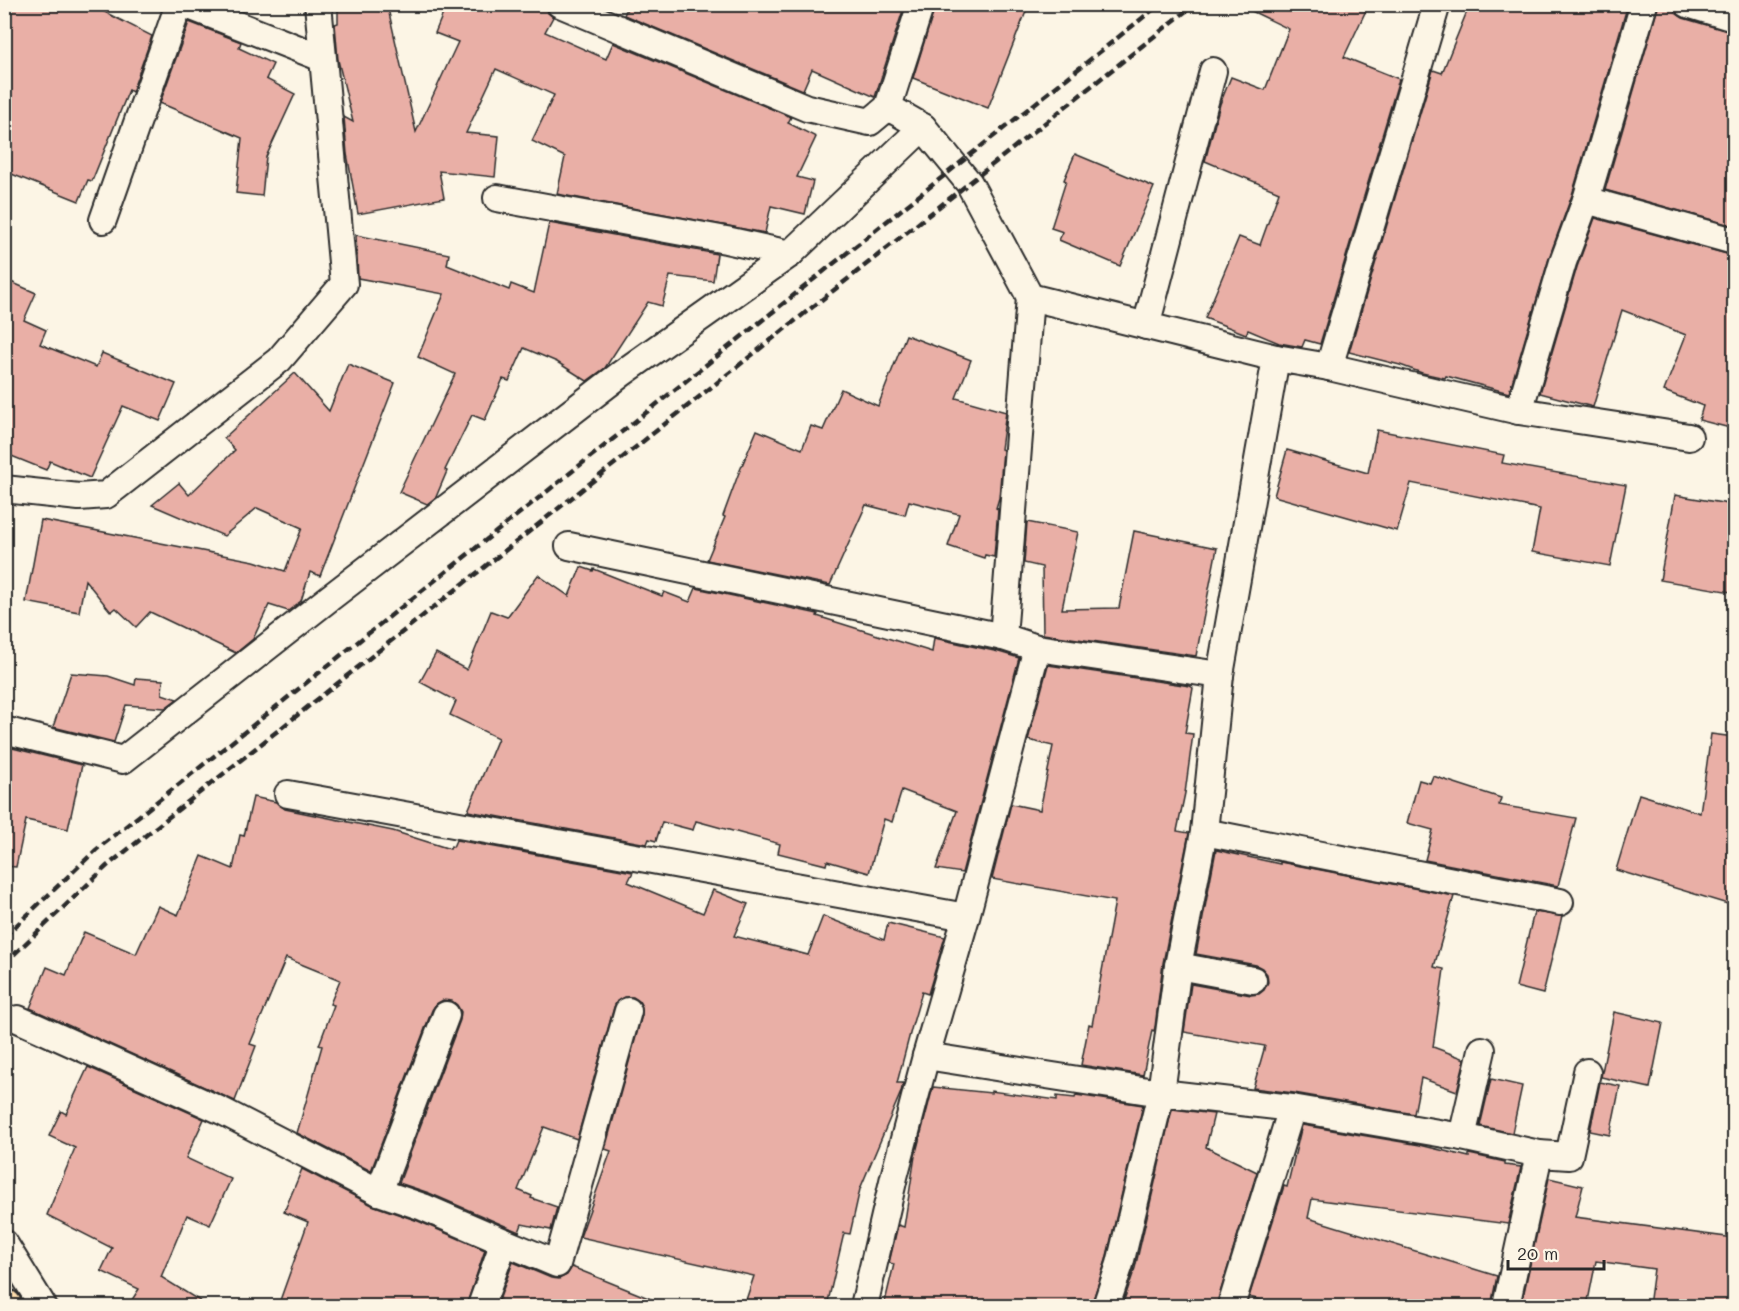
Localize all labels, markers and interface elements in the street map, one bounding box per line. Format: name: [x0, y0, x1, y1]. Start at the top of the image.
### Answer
scale bar: [1508, 1233, 1604, 1271]
text: 20 m: [1517, 1241, 1558, 1265]

